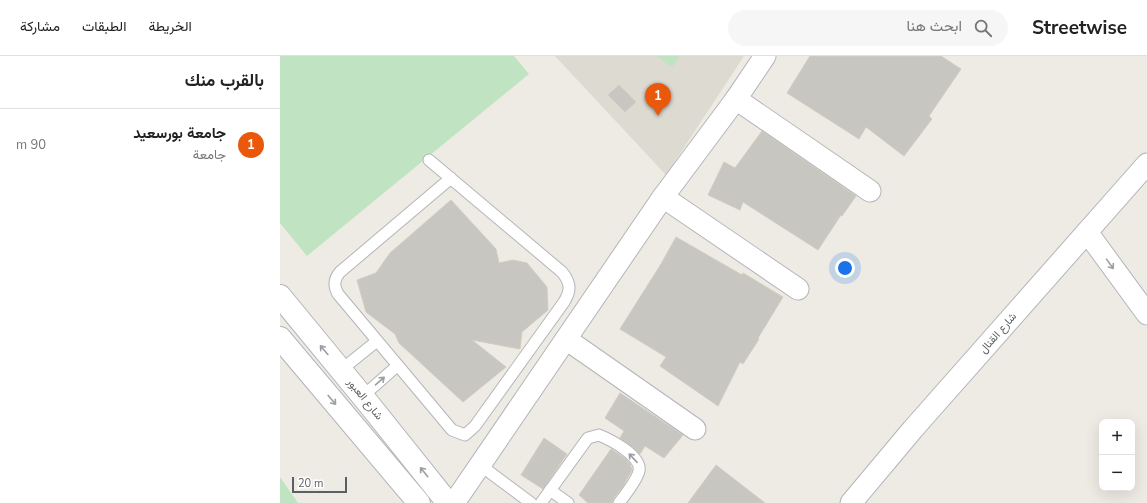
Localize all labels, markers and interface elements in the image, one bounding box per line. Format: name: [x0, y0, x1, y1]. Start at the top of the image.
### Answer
search box: [728, 10, 1008, 46]
text: Streetwise: [1032, 15, 1127, 41]
text: ابحث هنا: [907, 16, 962, 36]
text: مشاركة: [20, 17, 60, 36]
text: الطبقات: [82, 17, 126, 36]
text: الخريطة: [148, 17, 192, 36]
icon: search: [972, 17, 994, 39]
text: بالقرب منك: [185, 69, 264, 92]
pin: 1: [645, 83, 671, 116]
text: جامعة بورسعيد: [133, 123, 226, 143]
text: 90 m: [16, 136, 46, 154]
text: 1: [247, 136, 255, 154]
text: جامعة: [193, 146, 226, 164]
your location: [835, 258, 855, 278]
one-way arrow: [1106, 258, 1114, 269]
street label: شارع القنال: [976, 309, 1020, 357]
one-way arrow: [320, 344, 329, 355]
street label: شارع العبور: [343, 374, 387, 423]
one-way arrow: [375, 376, 385, 386]
one-way arrow: [328, 395, 337, 405]
map controls: [1099, 419, 1135, 491]
button: +: [1099, 419, 1135, 455]
one-way arrow: [629, 453, 638, 463]
button: −: [1099, 455, 1135, 491]
one-way arrow: [420, 467, 429, 478]
scale bar: [292, 475, 347, 494]
text: 20 m: [298, 476, 323, 491]

